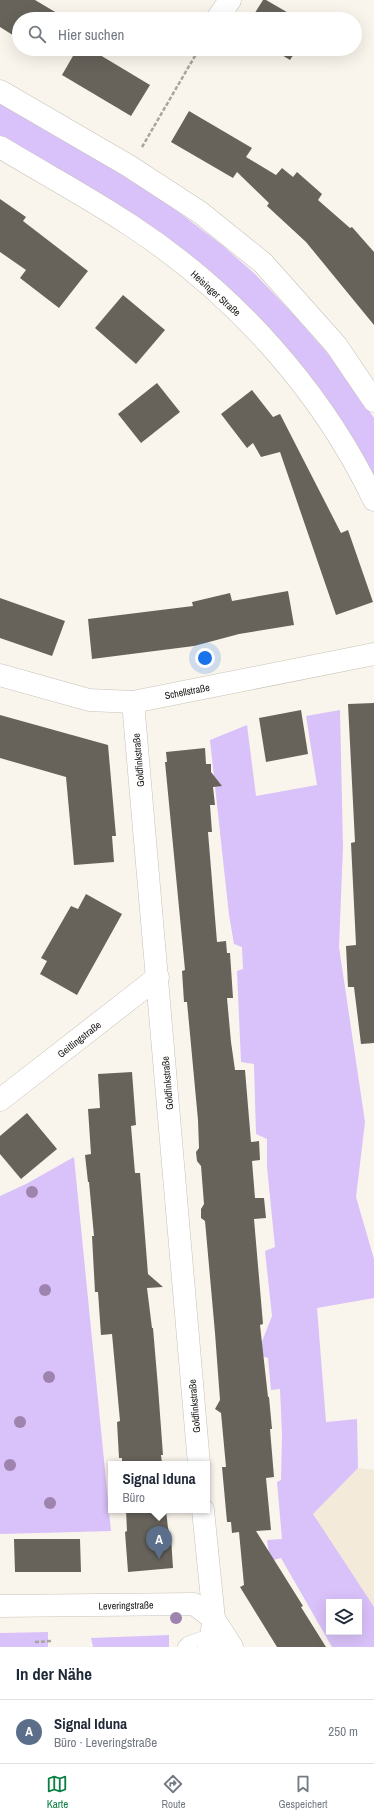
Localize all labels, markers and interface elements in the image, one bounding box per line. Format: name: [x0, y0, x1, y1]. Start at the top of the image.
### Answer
search box: [12, 12, 362, 56]
icon: search: [26, 23, 48, 45]
text: Hier suchen: [58, 24, 124, 45]
street label: Heisinger Straße: [188, 268, 244, 319]
your location: [195, 648, 215, 668]
street label: Schellstraße: [163, 681, 211, 702]
street label: Goldfinkstraße: [130, 732, 147, 787]
street label: Geitlingstraße: [55, 1018, 104, 1061]
street label: Goldfinkstraße: [159, 1055, 176, 1110]
street label: Goldfinkstraße: [186, 1378, 203, 1433]
popup: [108, 1461, 210, 1513]
text: Signal Iduna: [122, 1468, 196, 1489]
text: Büro: [122, 1489, 145, 1506]
pin: A: [146, 1526, 172, 1559]
street label: Leveringstraße: [98, 1599, 154, 1612]
map controls: [326, 1599, 362, 1635]
button: layers: [326, 1599, 362, 1635]
text: In der Nähe: [16, 1662, 92, 1685]
text: Signal Iduna: [54, 1713, 127, 1734]
text: A: [25, 1723, 33, 1740]
text: 250 m: [328, 1723, 358, 1740]
text: Büro · Leveringstraße: [54, 1734, 157, 1751]
tab: Karte: [46, 1773, 68, 1811]
tab: Route: [161, 1773, 185, 1811]
tab: Gespeichert: [278, 1773, 328, 1811]

